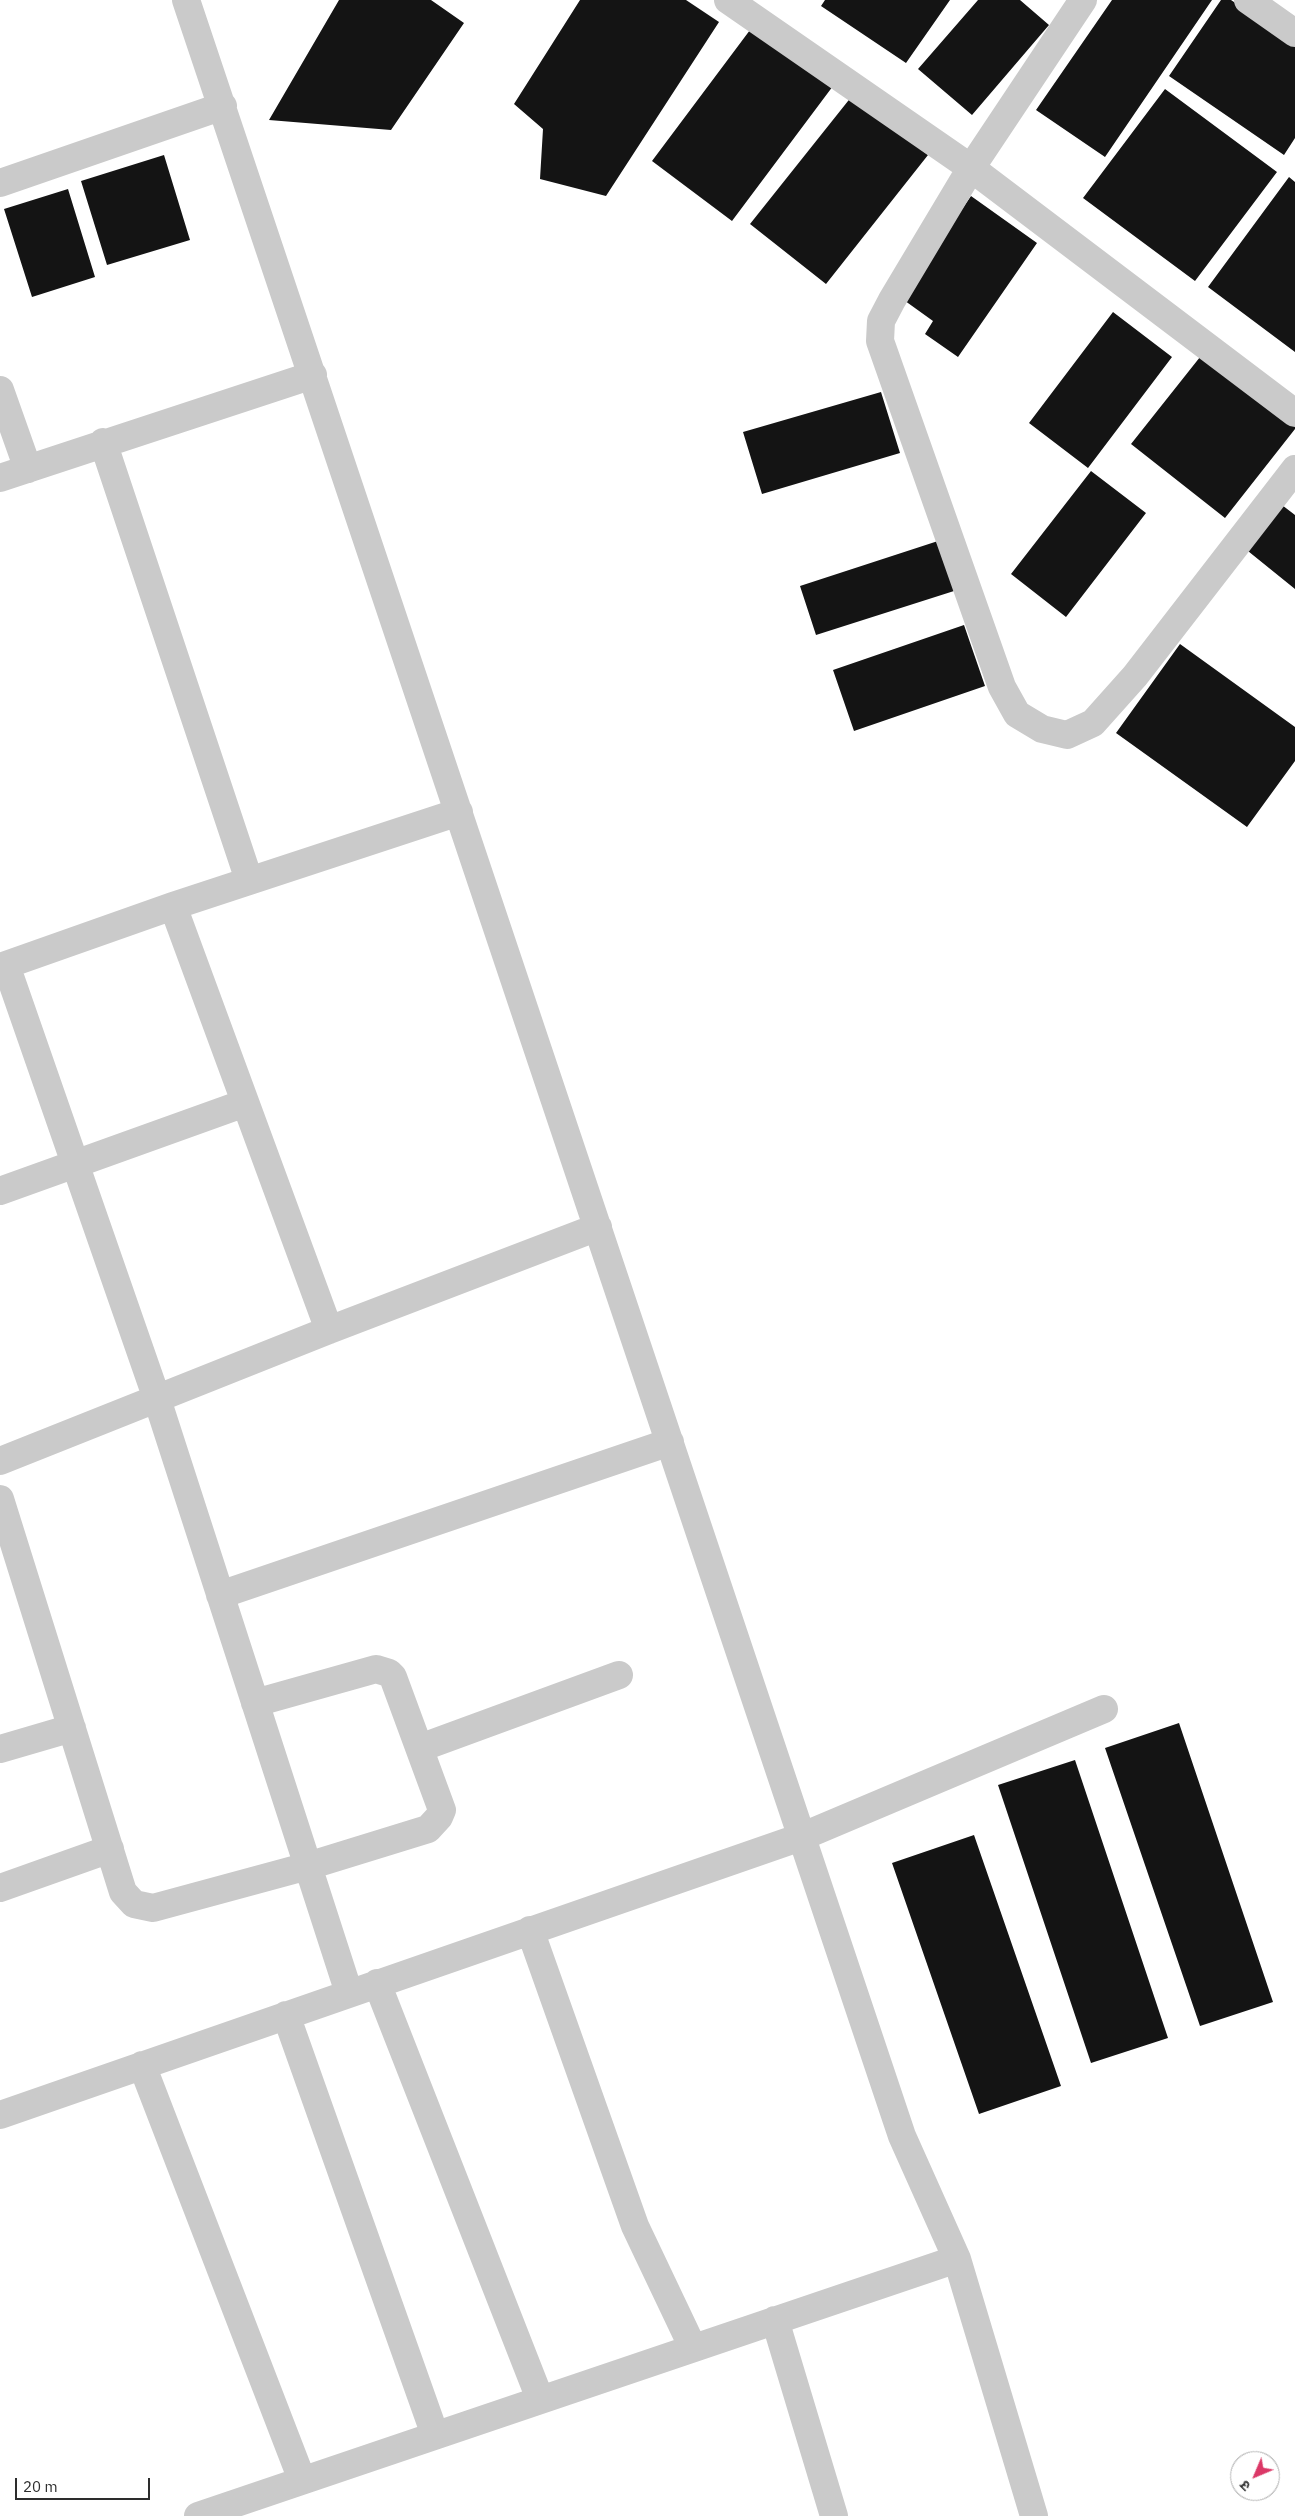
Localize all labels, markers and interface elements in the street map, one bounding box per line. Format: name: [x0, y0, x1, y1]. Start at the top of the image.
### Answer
north arrow: [1230, 2451, 1280, 2501]
scale bar: [18, 2468, 152, 2500]
text: 20 m: [23, 2477, 58, 2496]
text: उ: [1236, 2477, 1254, 2495]

